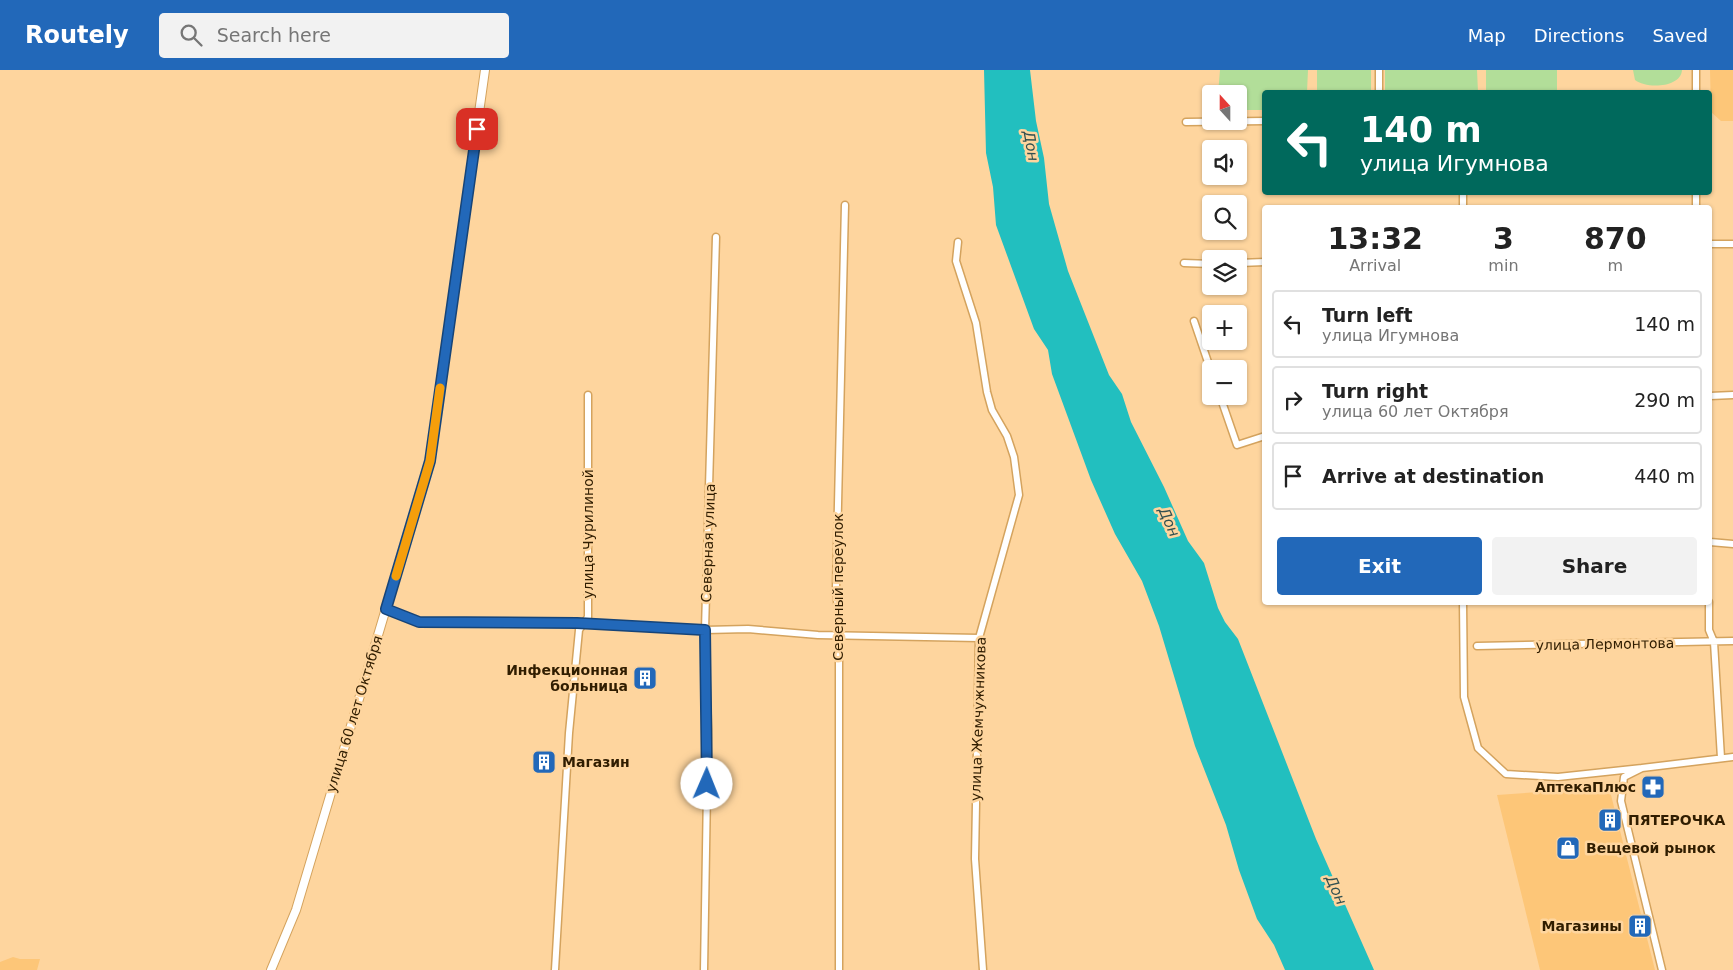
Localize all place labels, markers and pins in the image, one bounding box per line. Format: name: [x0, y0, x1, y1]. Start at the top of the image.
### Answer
pin: [456, 108, 498, 150]
place label: Инфекционная больница: [506, 662, 628, 694]
building icon: Инфекционная больница: [632, 665, 658, 691]
building icon: Магазин: [531, 749, 557, 775]
place label: Магазин: [562, 754, 630, 770]
pharmacy icon: АптекаПлюс: [1640, 774, 1666, 800]
place label: АптекаПлюс: [1535, 779, 1636, 795]
building icon: ПЯТЕРОЧКА: [1597, 807, 1623, 833]
place label: ПЯТЕРОЧКА: [1628, 812, 1726, 828]
shop icon: Вещевой рынок: [1555, 835, 1581, 861]
place label: Вещевой рынок: [1586, 840, 1716, 856]
building icon: Магазины: [1627, 913, 1653, 939]
place label: Магазины: [1542, 918, 1622, 934]

